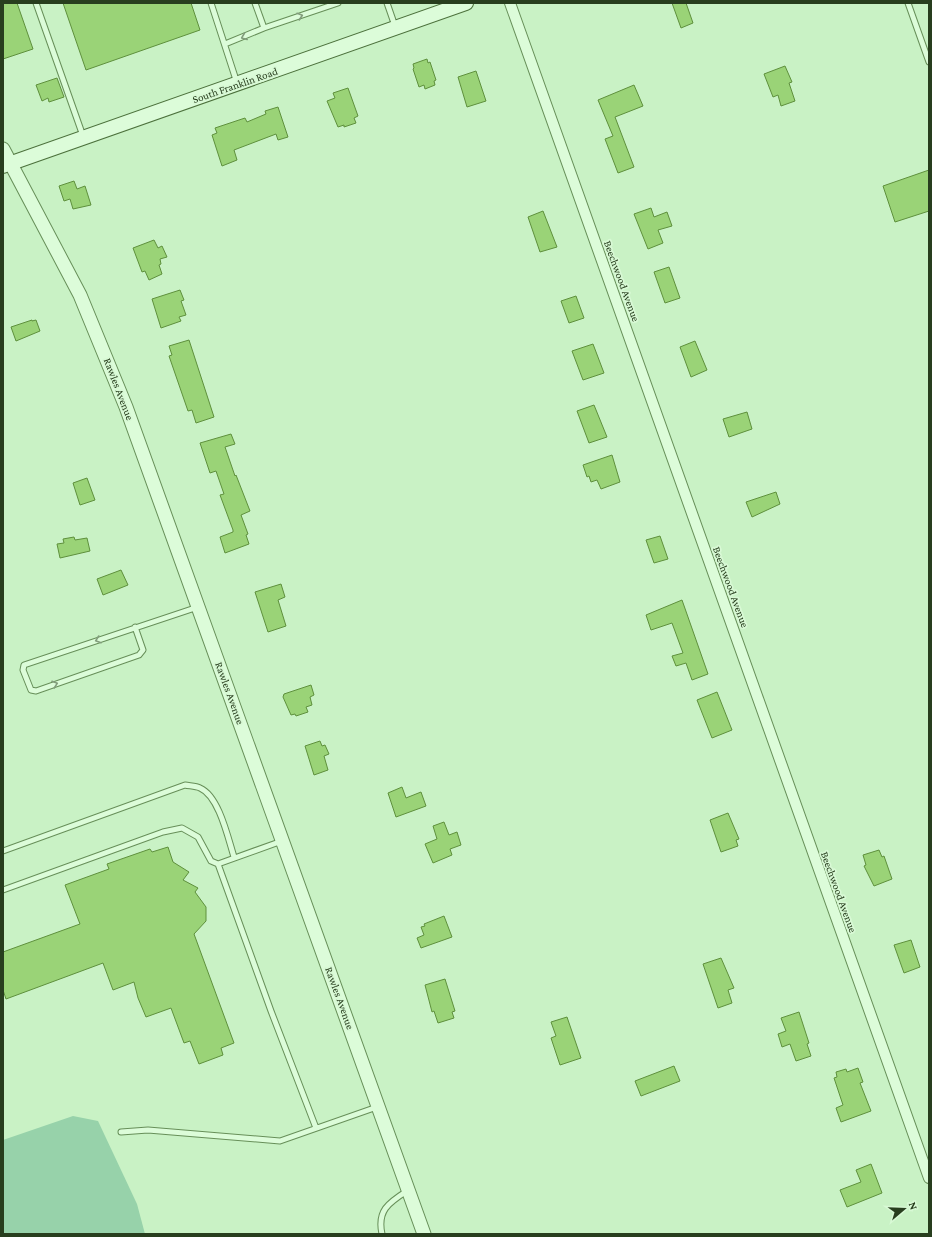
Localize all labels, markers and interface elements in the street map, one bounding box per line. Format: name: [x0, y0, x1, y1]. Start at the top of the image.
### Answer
one-way arrow: [297, 12, 304, 20]
one-way arrow: [240, 32, 247, 40]
street label: South Franklin Road: [191, 65, 279, 105]
street label: Beechwood Avenue: [602, 239, 642, 323]
street label: Rawles Avenue: [102, 356, 136, 422]
street label: Beechwood Avenue: [711, 545, 751, 629]
one-way arrow: [95, 635, 102, 644]
street label: Rawles Avenue: [213, 660, 247, 726]
one-way arrow: [51, 681, 58, 689]
street label: Beechwood Avenue: [819, 850, 859, 934]
street label: Rawles Avenue: [323, 965, 357, 1031]
north arrow: [884, 1189, 924, 1229]
text: N: [907, 1200, 921, 1212]

